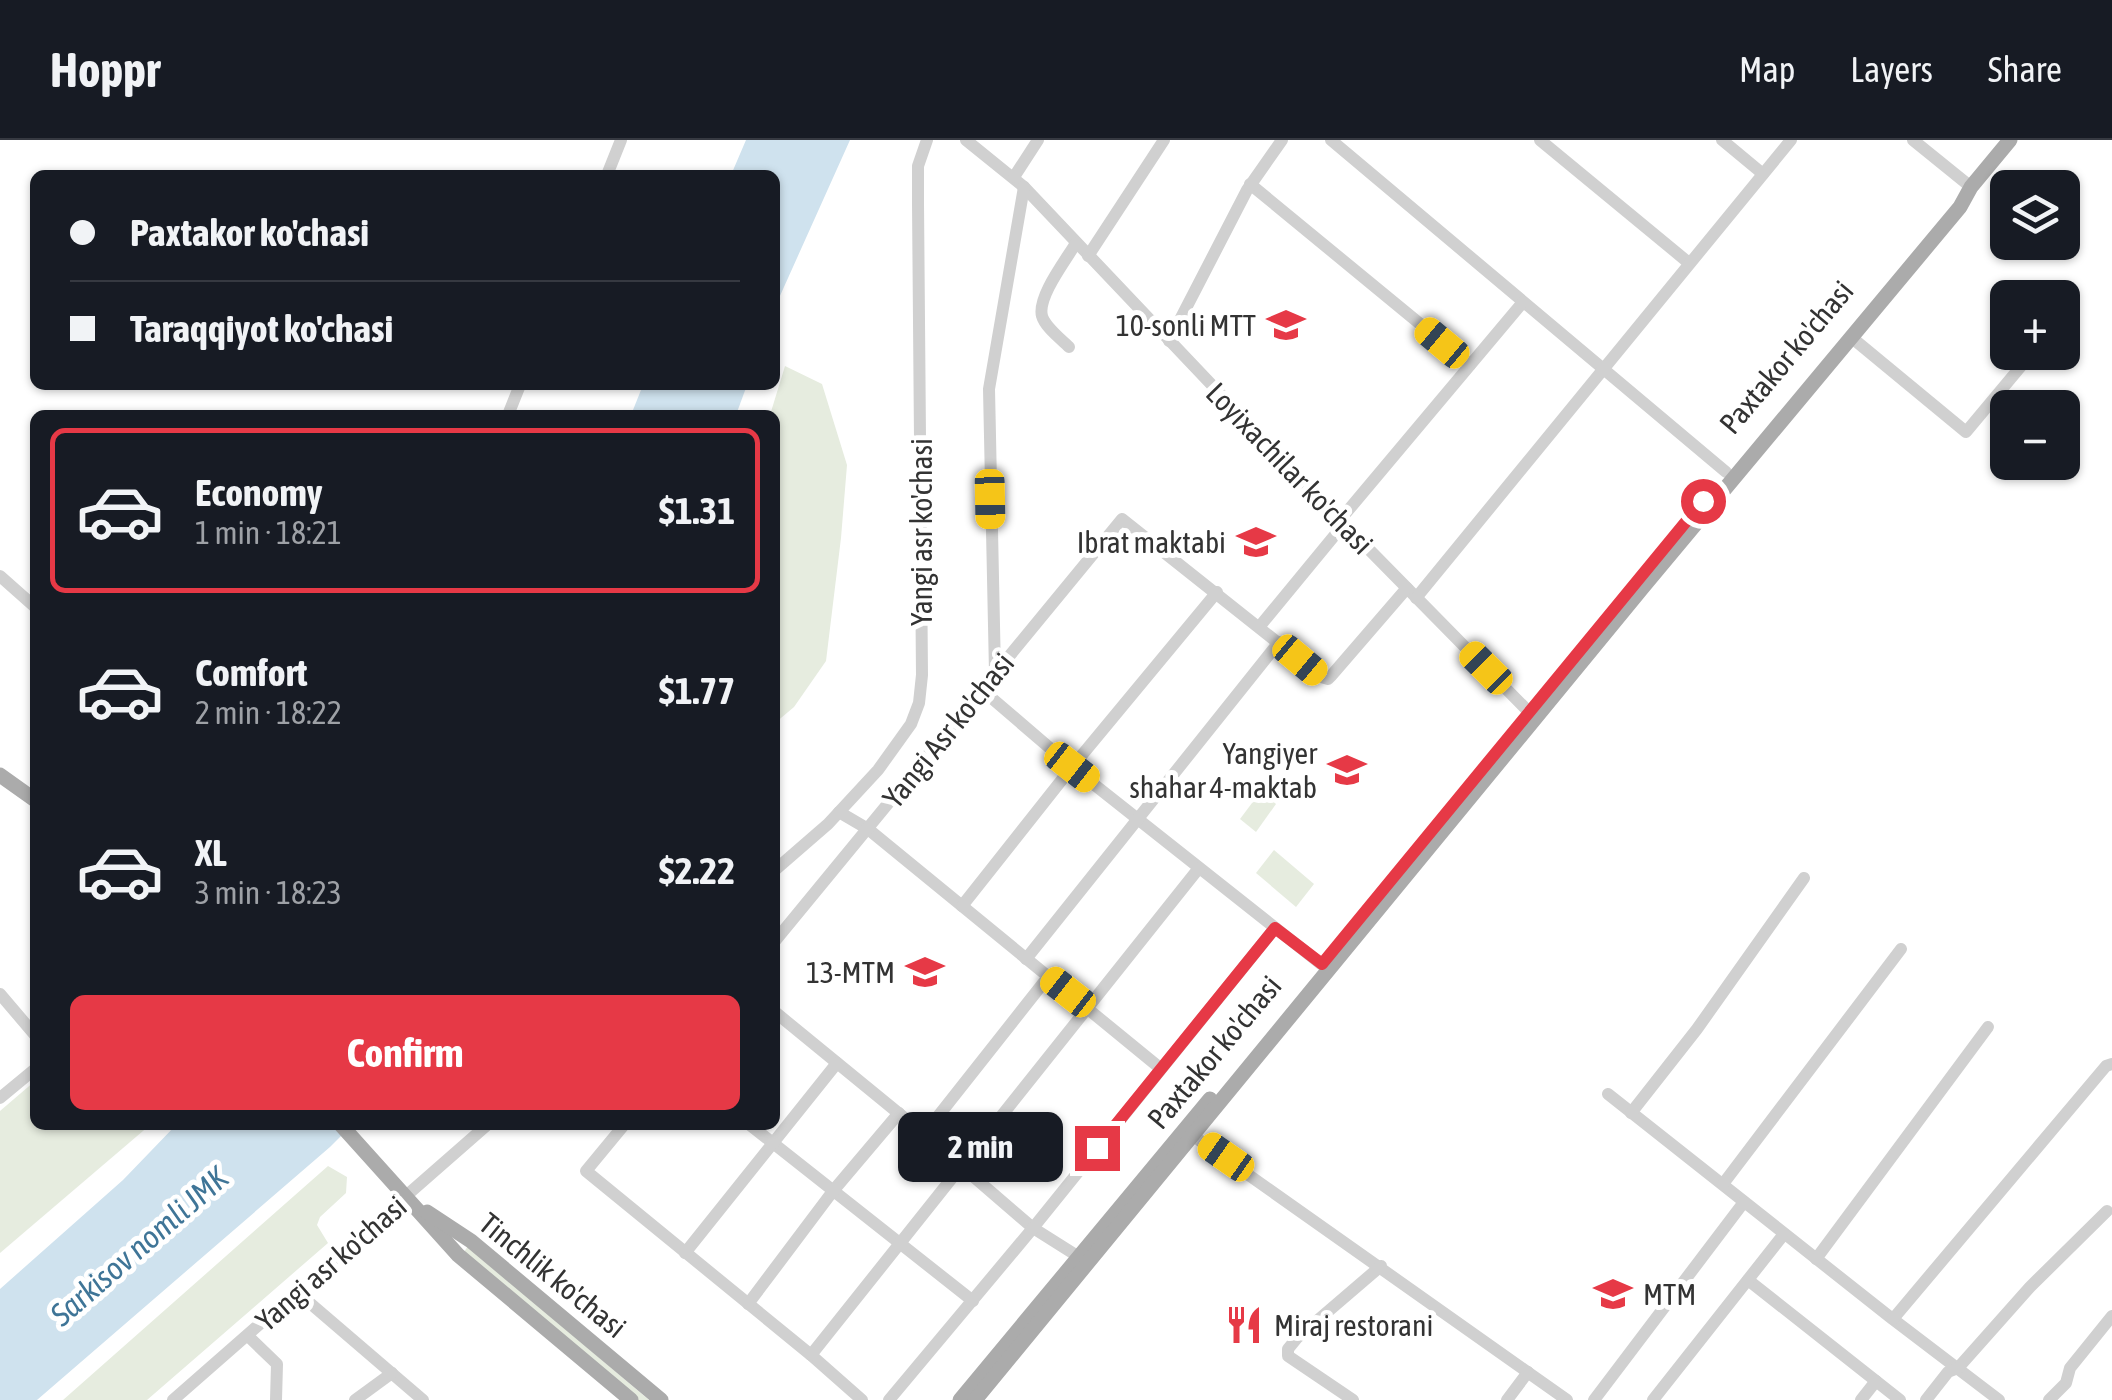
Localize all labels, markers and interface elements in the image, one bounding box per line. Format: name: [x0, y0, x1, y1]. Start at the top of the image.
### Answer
text: Hoppr: [50, 42, 160, 97]
text: Map: [1739, 49, 1795, 89]
text: Layers: [1850, 49, 1933, 89]
text: Share: [1988, 49, 2062, 89]
map controls: [1990, 170, 2080, 480]
button: layers: [1990, 170, 2080, 260]
text: Paxtakor ko'chasi: [130, 211, 369, 254]
street label: Paxtakor ko'chasi: [1712, 274, 1860, 440]
button: +: [1990, 280, 2080, 370]
school or university icon: 10-sonli MTT: [1265, 304, 1307, 346]
text: Taraqqiyot ko'chasi: [130, 307, 393, 350]
place label: 10-sonli MTT: [1116, 308, 1256, 342]
car: [1409, 312, 1475, 374]
street label: Loyixachilar ko'chasi: [1200, 375, 1380, 561]
button: −: [1990, 390, 2080, 480]
street label: Yangi asr ko'chasi: [904, 438, 938, 626]
icon: car: [75, 466, 165, 556]
car: [974, 469, 1006, 529]
text: Economy: [195, 471, 322, 514]
route start: [1681, 479, 1726, 524]
text: $1.31: [659, 489, 735, 532]
text: 1 min · 18:21: [195, 514, 342, 551]
school or university icon: Ibrat maktabi: [1235, 521, 1277, 563]
place label: Ibrat maktabi: [1077, 525, 1226, 559]
car: [1267, 629, 1333, 691]
car: [1454, 636, 1518, 700]
icon: car: [75, 646, 165, 736]
street label: Yangi Asr ko'chasi: [875, 646, 1021, 814]
text: Comfort: [195, 651, 307, 694]
text: $1.77: [659, 669, 735, 712]
text: 2 min · 18:22: [195, 694, 342, 731]
place label: Yangiyer shahar 4-maktab: [1129, 736, 1318, 804]
car: [1039, 737, 1105, 797]
school or university icon: Yangiyer shahar 4-maktab: [1326, 749, 1368, 791]
icon: car: [75, 826, 165, 916]
text: XL: [195, 831, 227, 874]
text: $2.22: [659, 849, 735, 892]
text: 3 min · 18:23: [195, 874, 342, 911]
school or university icon: 13-MTM: [904, 951, 946, 993]
place label: 13-MTM: [806, 955, 895, 989]
car: [1035, 962, 1101, 1022]
street label: Paxtakor ko'chasi: [1140, 969, 1288, 1135]
button: Confirm: [70, 995, 740, 1110]
callout: 2 min: [897, 1113, 1062, 1183]
route end: [1075, 1126, 1120, 1171]
text: 2 min: [948, 1128, 1013, 1165]
car: [1193, 1128, 1259, 1186]
water label: Sarkisov nomli JMK: [42, 1158, 236, 1334]
street label: Yangi asr ko'chasi: [249, 1189, 413, 1337]
street label: Tinchlik ko'chasi: [473, 1206, 633, 1344]
school or university icon: MTM: [1592, 1273, 1634, 1315]
place label: MTM: [1643, 1277, 1696, 1311]
restaurant icon: Miraj restorani: [1223, 1304, 1265, 1346]
place label: Miraj restorani: [1274, 1308, 1433, 1342]

